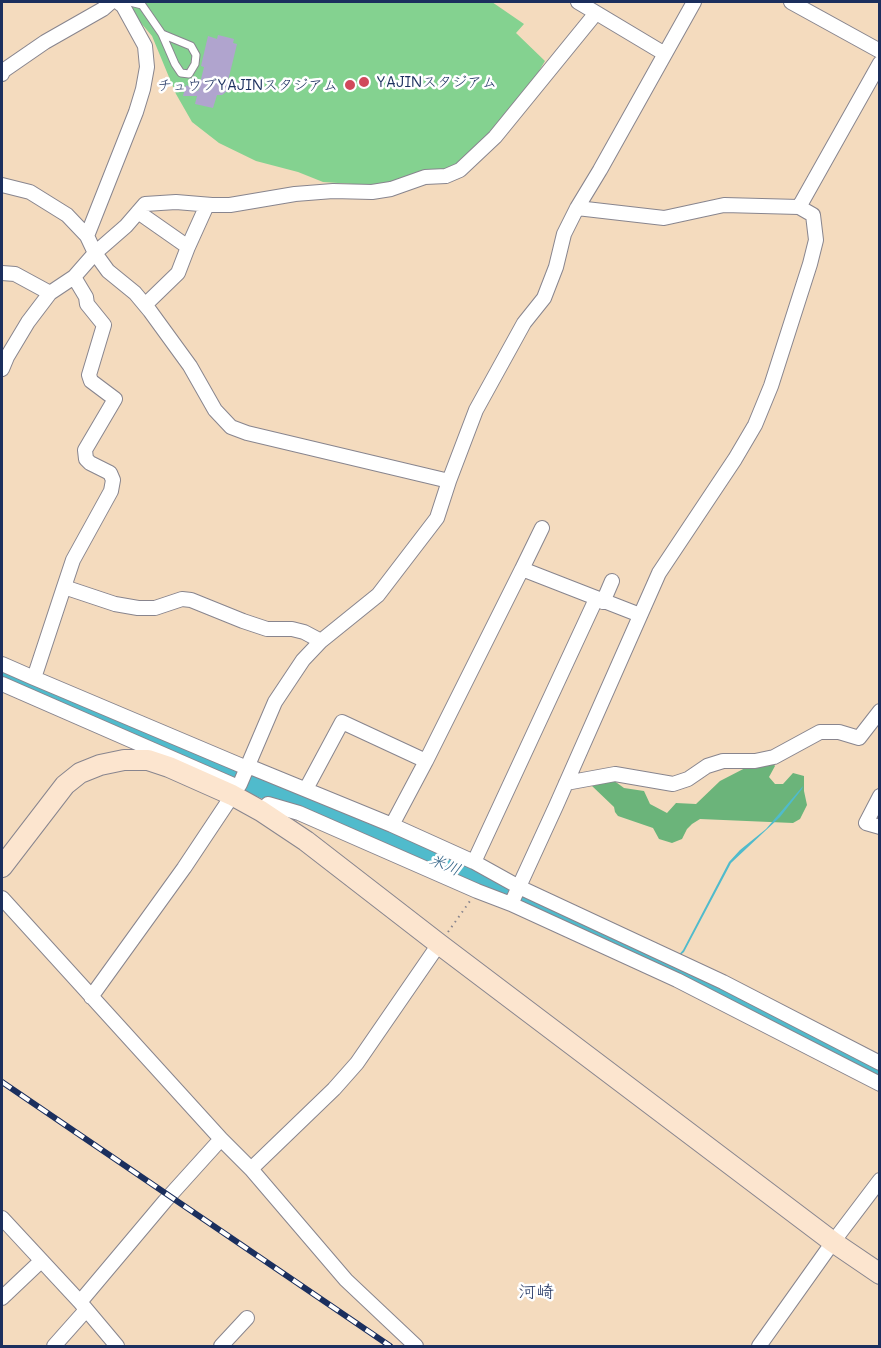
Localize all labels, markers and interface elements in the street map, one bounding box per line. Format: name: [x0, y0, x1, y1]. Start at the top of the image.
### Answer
place label: YAJINスタジアム: [376, 73, 497, 91]
marker: YAJINスタジアム: [357, 75, 371, 89]
place label: チュウブYAJINスタジアム: [157, 76, 338, 94]
marker: チュウブYAJINスタジアム: [343, 78, 357, 92]
water label: 米川: [427, 850, 463, 880]
district label: 河崎: [518, 1281, 554, 1303]

